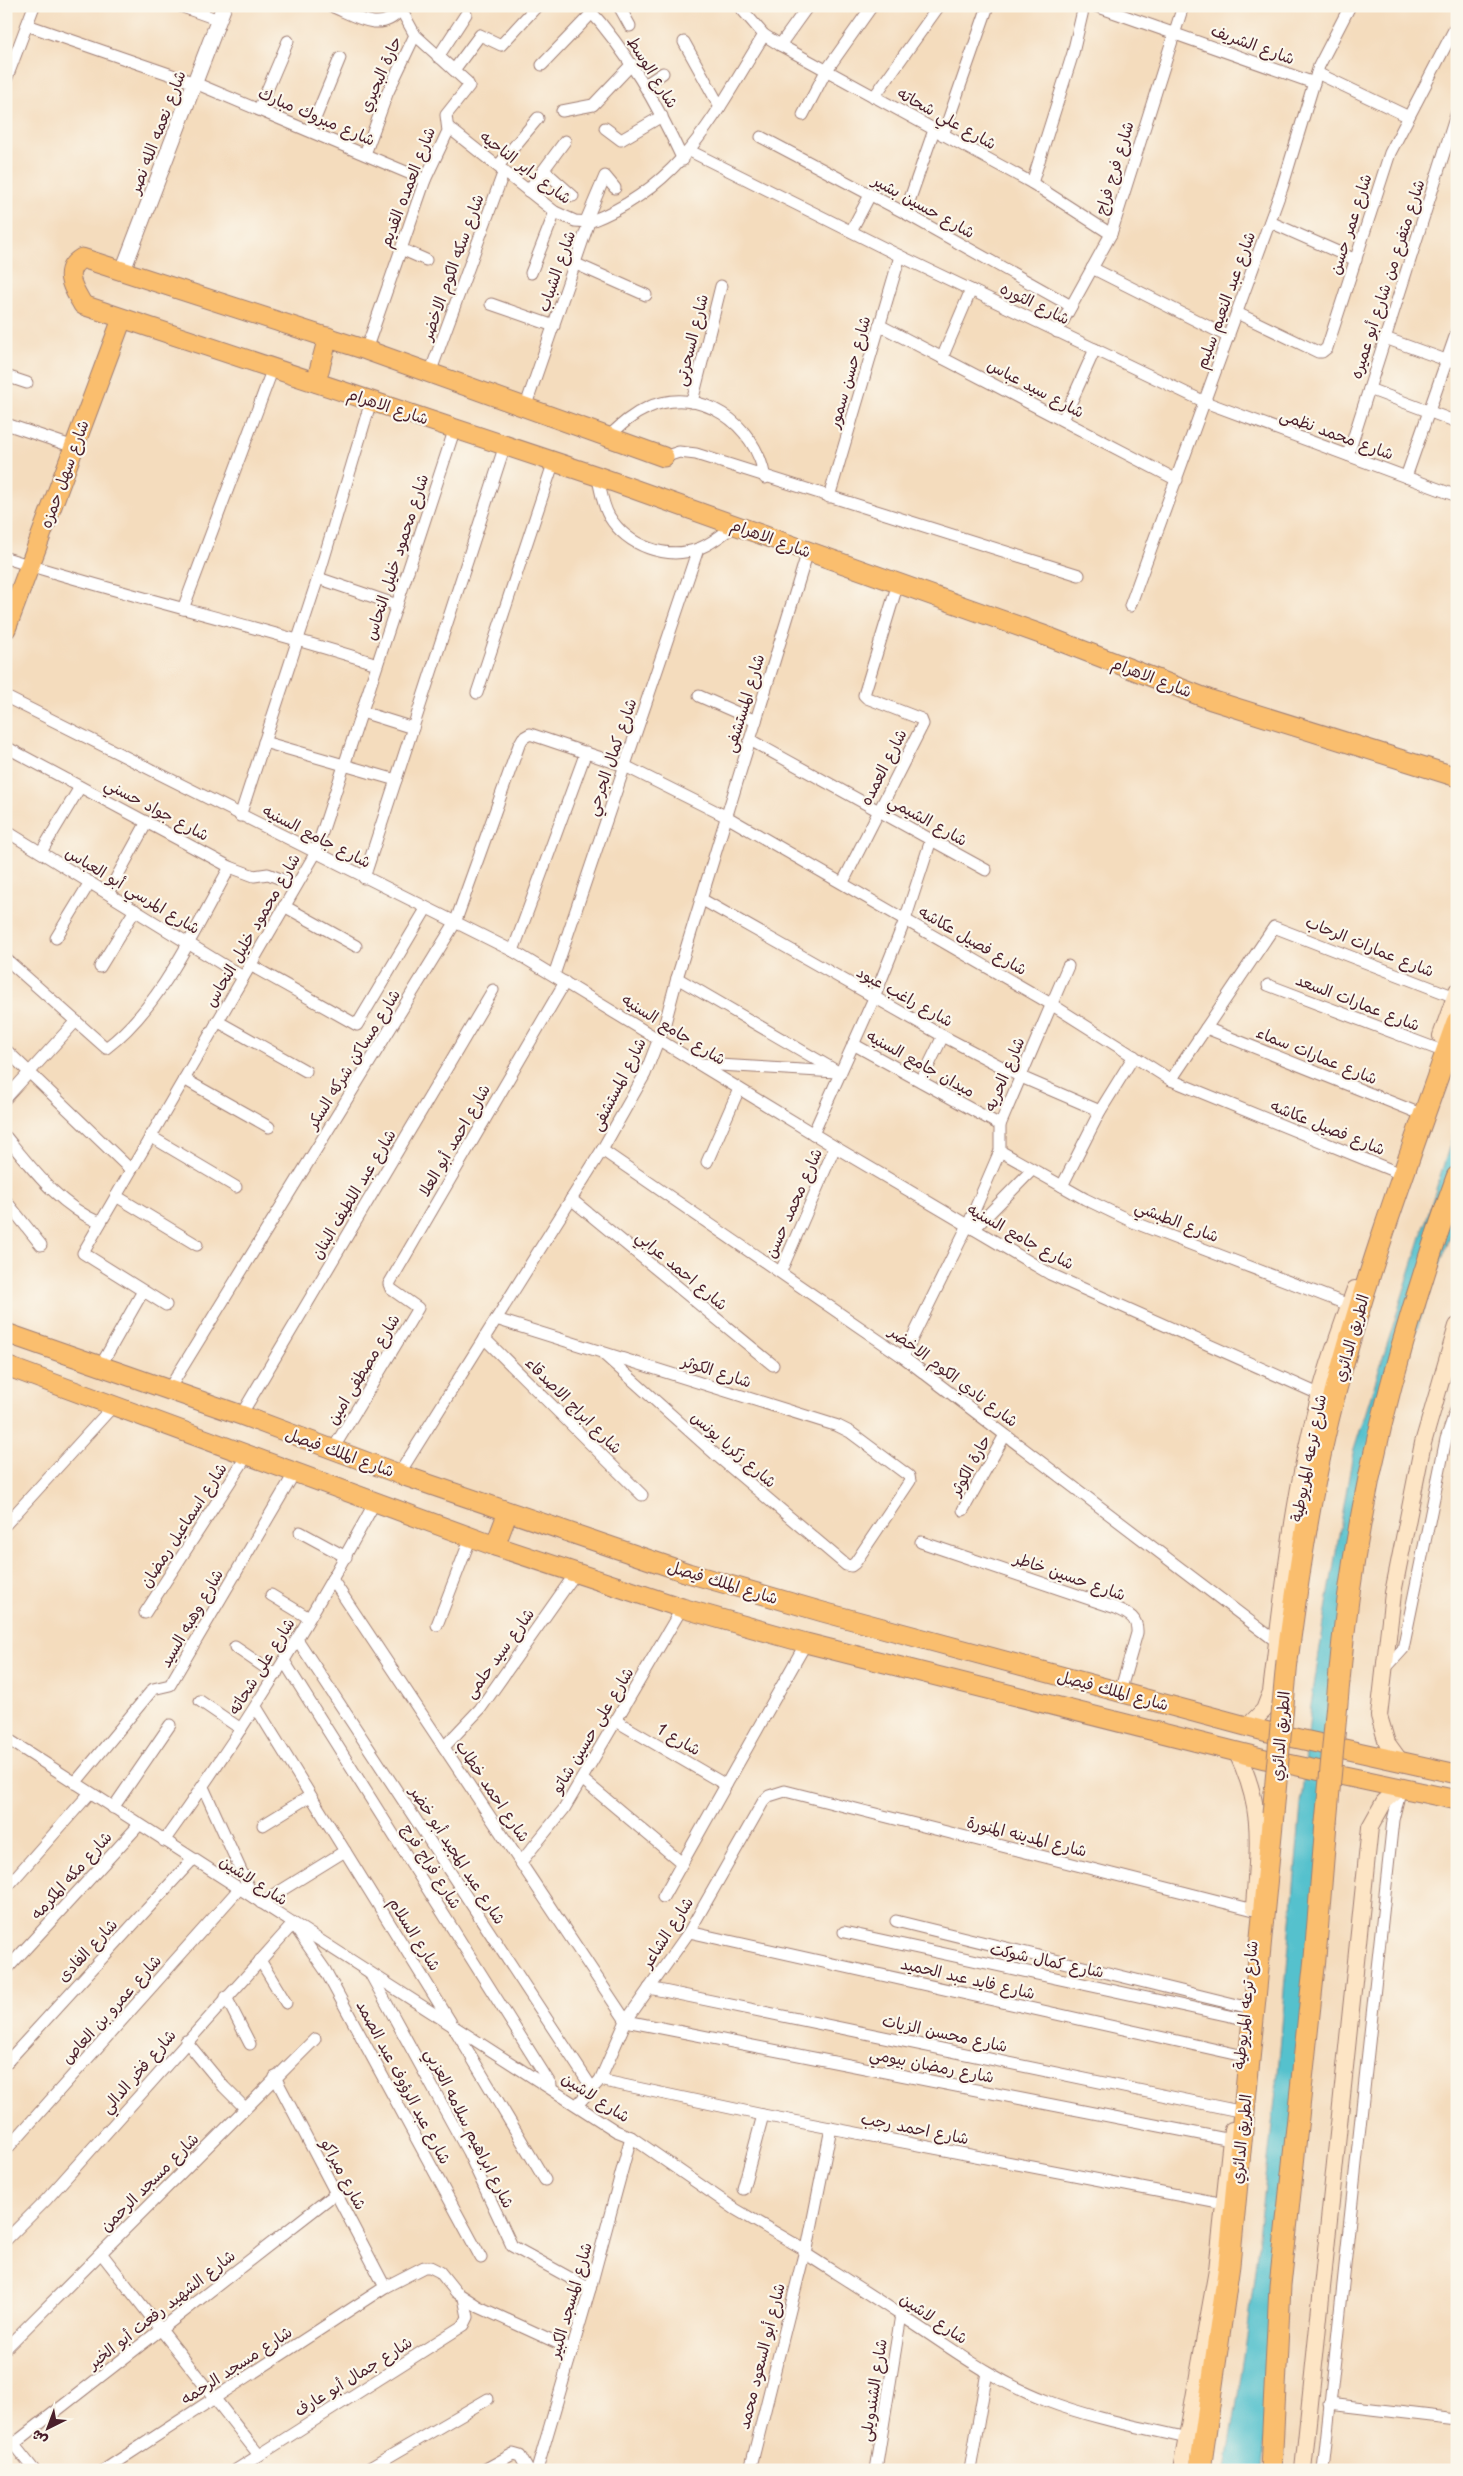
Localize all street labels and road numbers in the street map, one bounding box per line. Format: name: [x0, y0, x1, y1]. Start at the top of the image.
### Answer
street label: شارع الشريف: [1208, 17, 1299, 70]
street label: شارع الوسط: [621, 31, 686, 113]
street label: حارة البحيري: [352, 32, 407, 116]
street label: شارع نعمه الله نصر: [121, 66, 192, 199]
street label: شارع مبروك مبارك: [255, 80, 380, 152]
street label: شارع علي شحاته: [892, 80, 1002, 158]
street label: شارع فرج فراج: [1087, 118, 1140, 218]
street label: شارع العمده القديم: [372, 123, 442, 251]
street label: شارع داير الناحيه: [475, 124, 578, 210]
street label: شارع حسين بشير: [867, 166, 980, 244]
street label: شارع عمر حسن: [1321, 170, 1378, 278]
street label: شارع متفرع من شارع أبو عميره: [1342, 176, 1431, 382]
street label: شارع سكه الكوم الاخضر: [413, 190, 491, 346]
street label: شارع الشباب: [530, 227, 581, 315]
street label: شارع عبد النعيم سليم: [1188, 227, 1262, 373]
street label: شارع الثوره: [996, 275, 1074, 330]
street label: شارع السحرتى: [667, 291, 714, 389]
street label: شارع حسن سمور: [820, 313, 877, 432]
street label: شارع سيد عباس: [983, 351, 1089, 424]
street label: شارع الاهرام: [344, 381, 432, 431]
street label: شارع محمد نظمى: [1277, 401, 1398, 466]
street label: شارع سهل حمزه: [32, 416, 95, 532]
street label: شارع محمود خليل النحاس: [357, 470, 434, 643]
street label: شارع الاهرام: [727, 511, 815, 565]
street label: شارع الاهرام: [1108, 650, 1196, 704]
street label: شارع المستشفى: [717, 651, 770, 755]
street label: شارع كمال الجرحي: [579, 695, 645, 820]
street label: شارع العمده: [853, 724, 913, 809]
street label: شارع جواد حسني: [99, 770, 214, 849]
street label: شارع الشيمي: [883, 787, 972, 854]
street label: شارع جامع السنيه: [259, 797, 376, 874]
street label: شارع المرسي أبو العباس: [59, 839, 205, 942]
street label: شارع محمود خليل النحاس: [197, 848, 306, 1011]
street label: شارع فصيل عكاشه: [914, 898, 1032, 981]
street label: شارع عمارات الرحاب: [1302, 908, 1438, 983]
street label: شارع راغب عبود: [852, 959, 958, 1033]
street label: شارع عمارات السعد: [1292, 966, 1424, 1037]
street label: شارع مساكن شركه السكر: [298, 984, 406, 1135]
street label: شارع جامع السنيه: [617, 986, 731, 1071]
street label: شارع عمارات سماء: [1253, 1019, 1382, 1090]
street label: ميدان جامع السنيه: [862, 1022, 980, 1103]
street label: شارع المستشفى: [583, 1033, 652, 1135]
street label: شارع الحريه: [977, 1033, 1030, 1115]
street label: شارع احمد أبو العلا: [411, 1079, 496, 1201]
street label: شارع فصيل عكاشه: [1267, 1092, 1389, 1161]
street label: شارع عبد اللطيف البنان: [304, 1124, 401, 1264]
street label: شارع محمد حسن: [757, 1144, 828, 1262]
street label: شارع الطبشي: [1130, 1193, 1223, 1251]
street label: شارع جامع السنيه: [963, 1196, 1079, 1275]
street label: شارع احمد عرابي: [629, 1224, 734, 1318]
street label: الطريق الدائري: [1326, 1291, 1375, 1385]
street label: شارع مصطفى امين: [320, 1308, 406, 1429]
street label: شارع نادي الكوم الاخضر: [882, 1317, 1024, 1433]
street label: شارع الكوثر: [677, 1347, 755, 1393]
street label: شارع ابراج الاصدقاء: [520, 1350, 629, 1459]
street label: شارع ترعه المريوطية: [1283, 1392, 1332, 1524]
street label: شارع زكريا يونس: [686, 1404, 783, 1493]
street label: شارع الملك فيصل: [282, 1420, 398, 1483]
street label: حارة الكوثر: [942, 1430, 996, 1501]
street label: شارع اسماعيل رمضان: [133, 1457, 232, 1592]
street label: شارع حسين خاطر: [1009, 1544, 1129, 1606]
street label: شارع الملك فيصل: [665, 1553, 781, 1610]
street label: شارع وهبه السيد: [152, 1564, 229, 1672]
street label: شارع سيد حلمى: [457, 1602, 540, 1703]
street label: شارع على شحاته: [221, 1612, 300, 1719]
street label: شارع على حسين شاتو: [543, 1662, 639, 1799]
street label: شارع الملك فيصل: [1055, 1663, 1172, 1716]
street label: الطريق الدائري: [1263, 1690, 1296, 1782]
street label: شارع 1: [653, 1716, 706, 1761]
street label: شارع احمد خطاب: [450, 1735, 537, 1847]
street label: شارع عبد المجيد أبو خضر: [403, 1779, 513, 1929]
street label: شارع المدينه المنورة: [964, 1808, 1090, 1863]
street label: شارع فراج فرج: [396, 1818, 469, 1913]
street label: شارع مكه المكرمه: [24, 1825, 117, 1925]
street label: شارع لاشين: [215, 1848, 293, 1911]
street label: شارع الشاعر: [633, 1891, 699, 1974]
street label: شارع السلام: [382, 1892, 448, 1976]
street label: شارع الفادى: [50, 1912, 123, 1987]
street label: شارع كمال شوكت: [988, 1935, 1107, 1984]
street label: شارع ترعه المريوطية: [1225, 1939, 1264, 2071]
street label: شارع عمرو بن العاص: [54, 1948, 167, 2069]
street label: شارع فايد عبد الحميد: [898, 1950, 1038, 2005]
street label: شارع عبد الرؤوف عبد الصمد: [351, 1995, 458, 2168]
street label: شارع محسن الزيات: [880, 2007, 1010, 2058]
street label: شارع فخر الدالي: [94, 2023, 184, 2120]
street label: شارع رمضان بيومي: [867, 2040, 997, 2092]
street label: شارع ابراهيم سلامه العزبي: [417, 2043, 522, 2213]
street label: شارع لاشين: [557, 2065, 635, 2128]
street label: الطريق الدائري: [1223, 2093, 1258, 2185]
street label: شارع احمد رجب: [859, 2105, 971, 2150]
street label: شارع مسجد الرحمن: [93, 2126, 204, 2237]
street label: شارع ميراكو: [315, 2133, 374, 2214]
street label: شارع المسجد الكبير: [541, 2239, 598, 2363]
street label: شارع الشهيد رفعت أبو الخير: [80, 2243, 240, 2376]
street label: شارع أبو السعود محمد: [730, 2280, 791, 2432]
street label: شارع لاشين: [895, 2286, 973, 2350]
street label: شارع مسجد الرحمه: [175, 2319, 297, 2410]
street label: شارع جمال أبو عارف: [289, 2329, 417, 2422]
street label: شارع الشندويلى: [852, 2337, 893, 2443]

